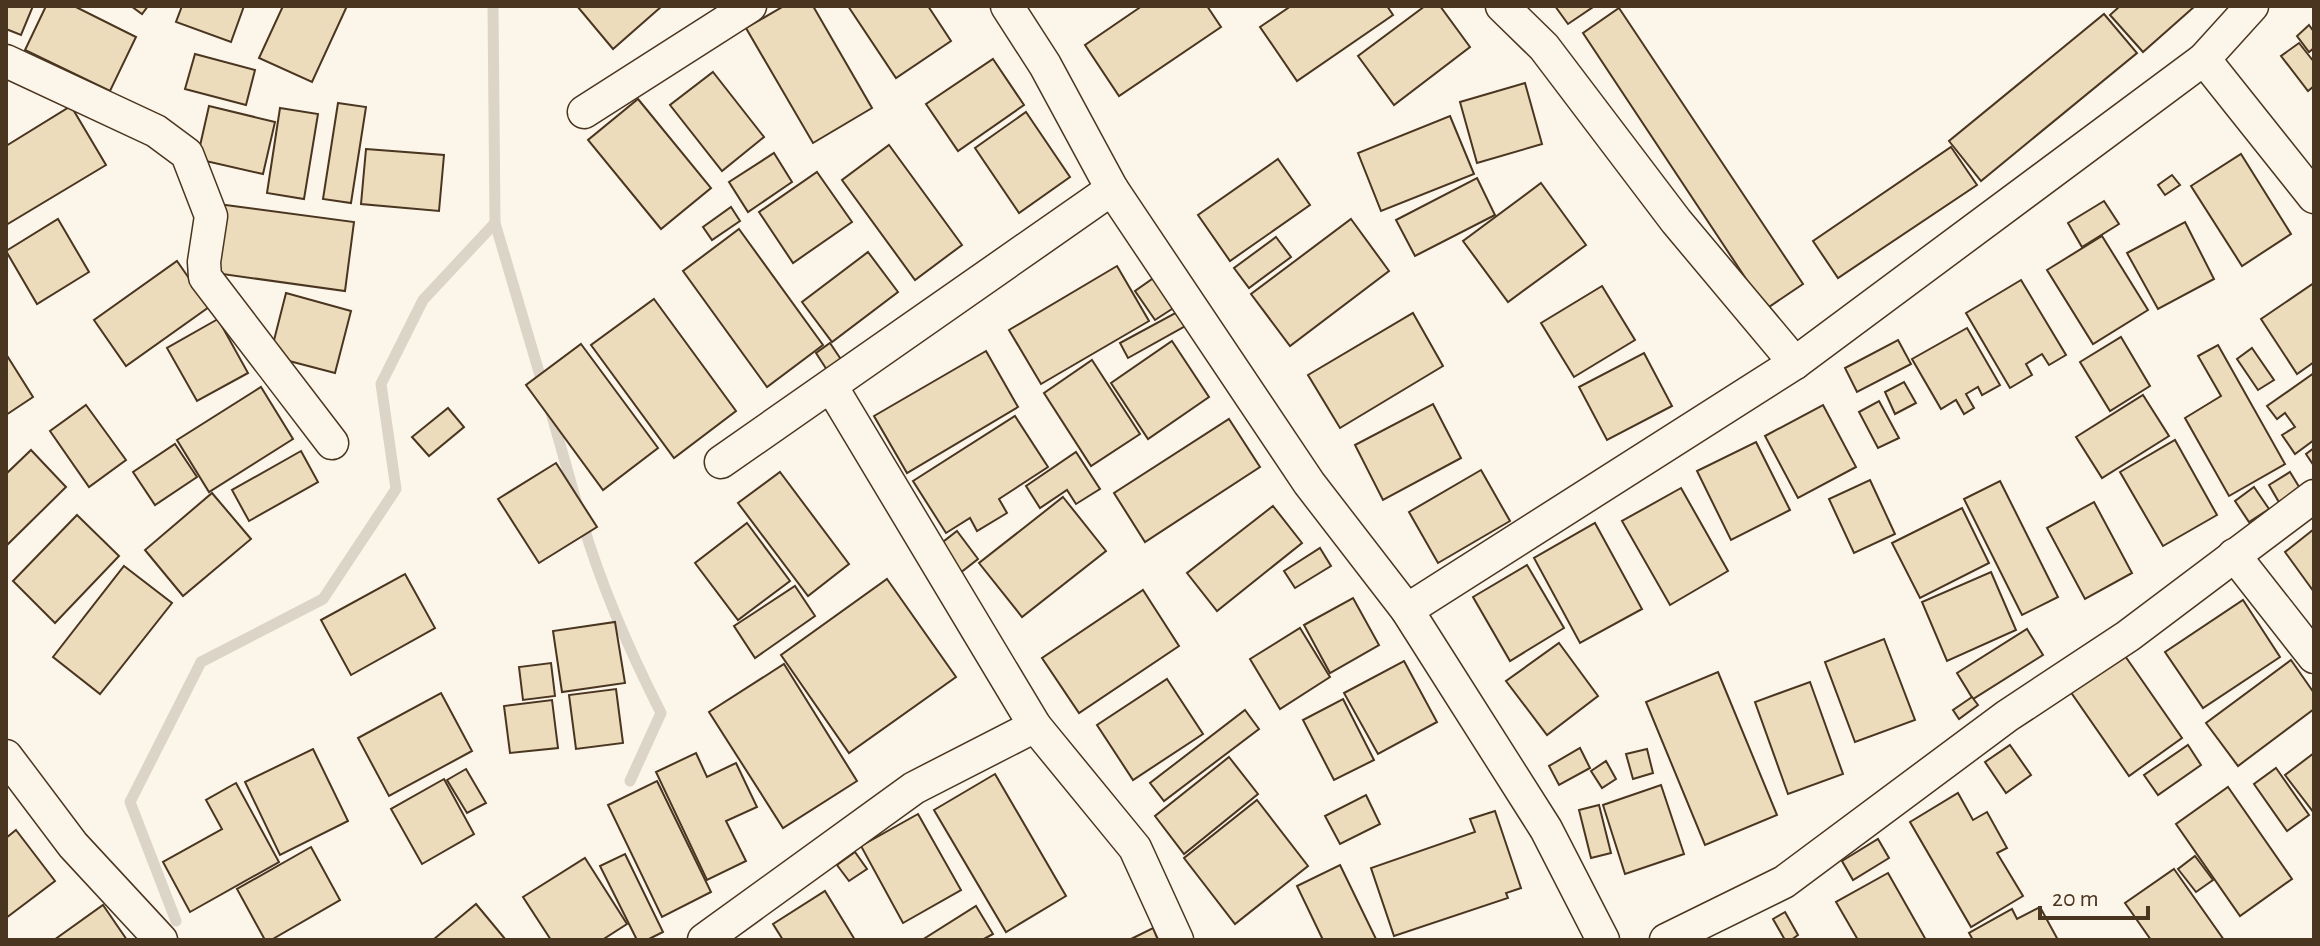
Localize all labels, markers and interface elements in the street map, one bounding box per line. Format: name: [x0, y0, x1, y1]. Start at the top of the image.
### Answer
scale bar: [2040, 870, 2148, 920]
text: 20 m: [2052, 887, 2099, 911]

